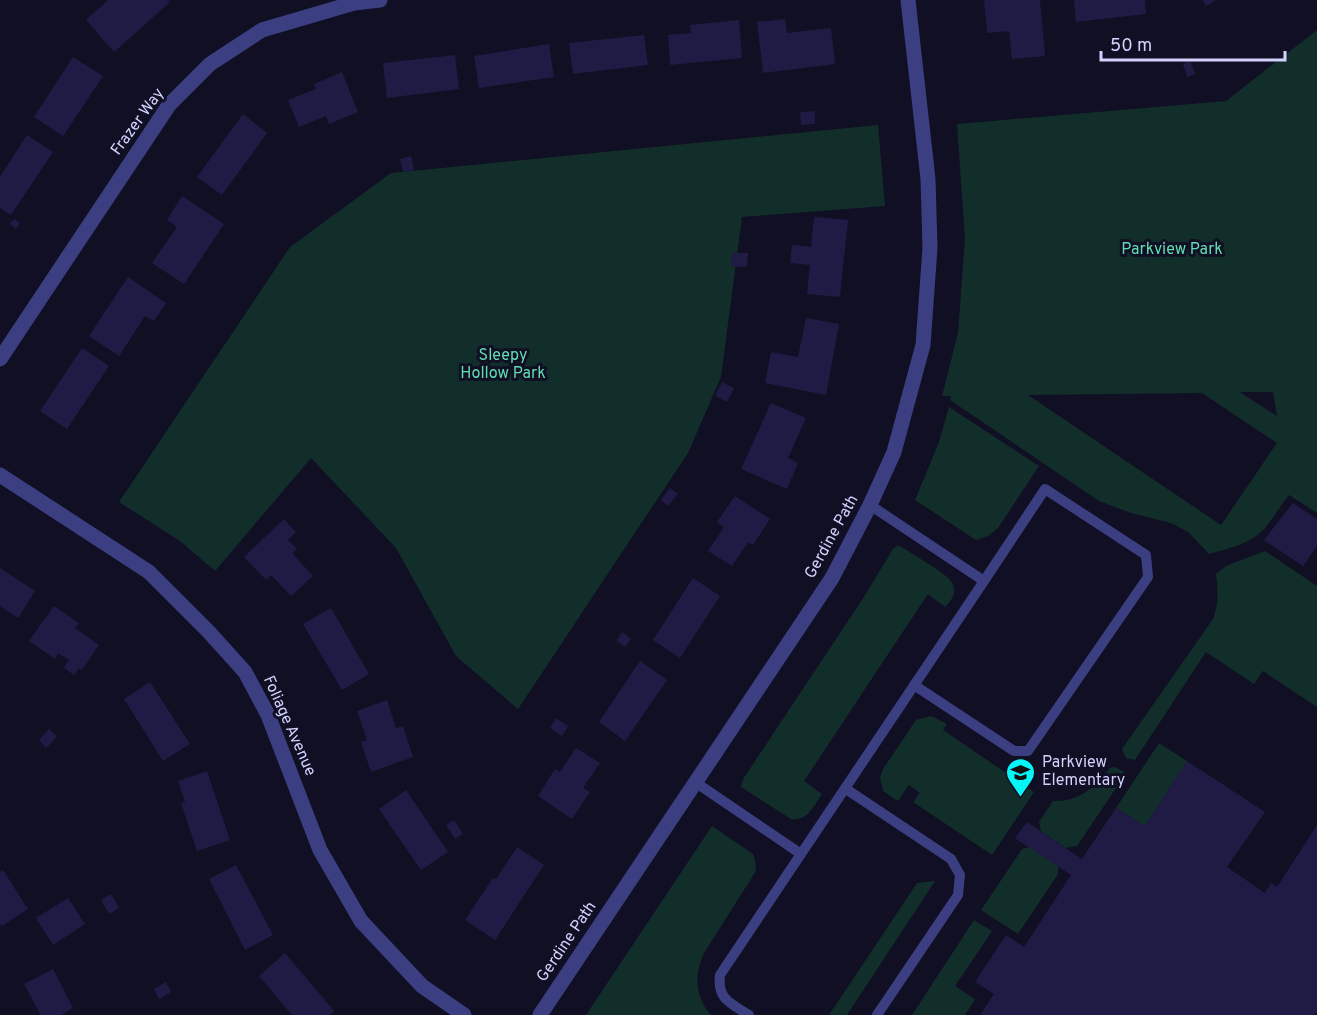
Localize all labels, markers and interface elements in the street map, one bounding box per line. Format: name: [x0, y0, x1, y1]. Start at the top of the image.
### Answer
scale bar: [1101, 24, 1286, 62]
text: 50 m: [1110, 35, 1152, 58]
street label: Frazer Way: [107, 84, 169, 160]
park label: Parkview Park: [1121, 240, 1223, 260]
park label: Sleepy Hollow Park: [460, 346, 546, 384]
street label: Gerdine Path: [801, 492, 863, 582]
street label: Foliage Avenue: [258, 673, 320, 779]
place label: Parkview Elementary: [1042, 753, 1125, 791]
school or university icon: Parkview Elementary: [1005, 756, 1037, 798]
street label: Gerdine Path: [533, 898, 601, 986]

